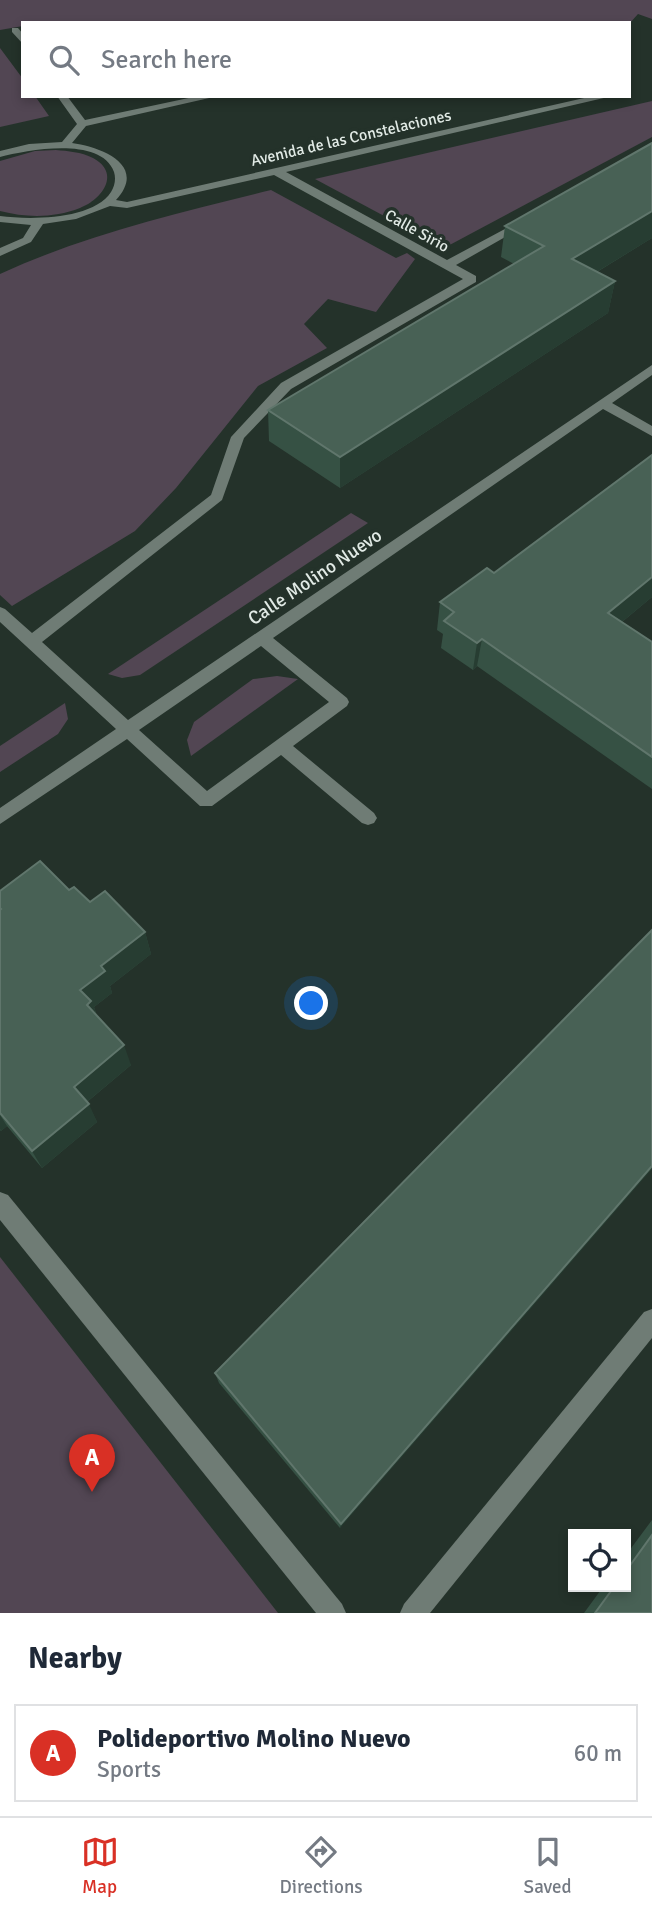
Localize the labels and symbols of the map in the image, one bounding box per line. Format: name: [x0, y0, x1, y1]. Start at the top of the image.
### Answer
street label: Avenida de las Constelaciones: [249, 105, 453, 171]
street label: Calle Sirio: [381, 205, 453, 257]
street label: Calle Molino Nuevo: [243, 523, 387, 631]
your location: [294, 986, 328, 1020]
pin: A: [69, 1434, 115, 1492]

